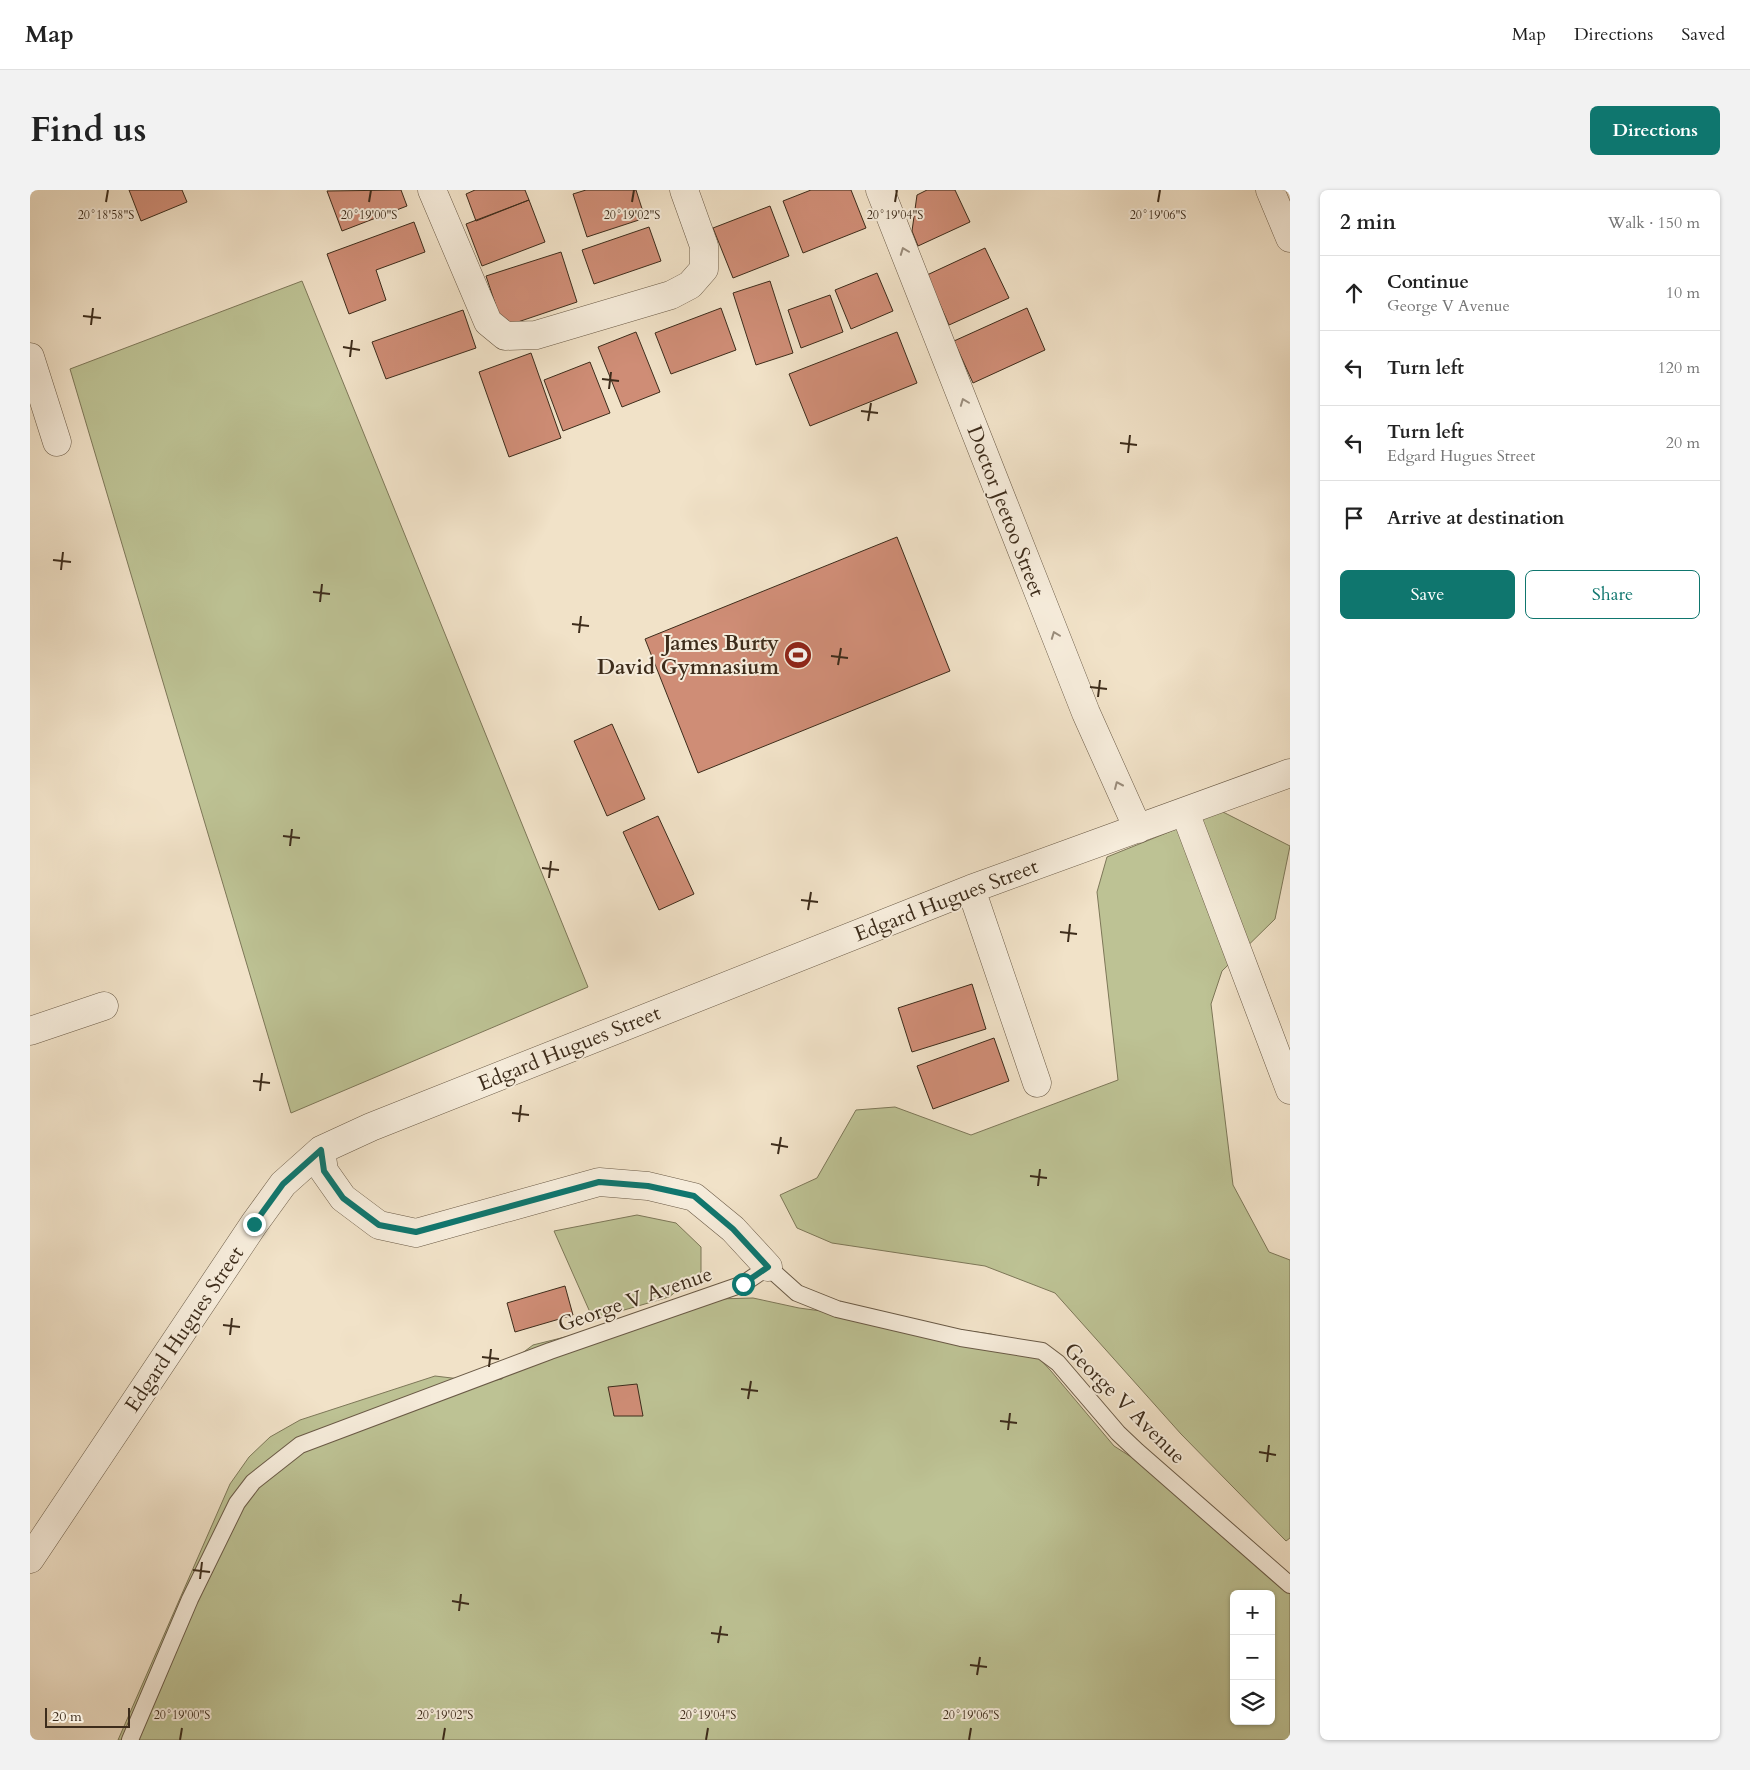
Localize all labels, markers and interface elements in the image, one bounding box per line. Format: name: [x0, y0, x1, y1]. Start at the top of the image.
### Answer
text: Map: [25, 18, 74, 51]
text: Map: [1512, 22, 1546, 47]
text: Directions: [1574, 22, 1653, 47]
text: Saved: [1681, 22, 1725, 47]
text: Find us: [30, 106, 146, 154]
button: Directions: [1590, 106, 1720, 155]
text: 20°18'58"S: [78, 207, 134, 223]
text: 20°19'00"S: [341, 207, 397, 223]
text: 20°19'02"S: [604, 207, 660, 223]
text: 20°19'04"S: [867, 207, 923, 223]
text: 20°19'06"S: [1130, 207, 1186, 223]
text: 2 min: [1340, 208, 1396, 237]
text: Walk · 150 m: [1608, 212, 1700, 234]
one-way arrow: [900, 247, 910, 256]
text: Continue: [1387, 269, 1469, 295]
icon: ahead: [1340, 279, 1368, 307]
text: 10 m: [1666, 282, 1700, 304]
text: George V Avenue: [1387, 295, 1510, 317]
icon: left: [1340, 354, 1368, 382]
text: Turn left: [1387, 355, 1464, 381]
text: 120 m: [1658, 357, 1700, 379]
one-way arrow: [959, 398, 970, 407]
text: Turn left: [1387, 419, 1464, 445]
street label: Doctor Jeetoo Street: [960, 422, 1052, 601]
icon: left: [1340, 429, 1368, 457]
text: 20 m: [1666, 432, 1700, 454]
text: Edgard Hugues Street: [1387, 445, 1535, 467]
icon: arrive: [1340, 504, 1368, 532]
text: Arrive at destination: [1387, 505, 1564, 531]
button: Save: [1340, 570, 1515, 619]
button: Share: [1525, 570, 1700, 619]
place label: James Burty David Gymnasium: [597, 629, 780, 682]
one-way arrow: [1051, 631, 1061, 640]
sports icon: James Burty David Gymnasium: [783, 640, 813, 670]
one-way arrow: [1114, 781, 1124, 790]
street label: Edgard Hugues Street: [850, 852, 1043, 949]
street label: Edgard Hugues Street: [474, 998, 665, 1098]
route end: [243, 1213, 266, 1236]
street label: Edgard Hugues Street: [118, 1240, 251, 1418]
street label: George V Avenue: [554, 1260, 716, 1339]
route start: [732, 1273, 755, 1296]
street label: George V Avenue: [1057, 1336, 1192, 1471]
map controls: [1230, 1590, 1275, 1725]
button: +: [1230, 1590, 1275, 1635]
button: −: [1230, 1635, 1275, 1680]
button: layers: [1230, 1680, 1275, 1725]
scale bar: [45, 1705, 130, 1728]
text: 20 m: [52, 1707, 82, 1726]
text: 20°19'00"S: [154, 1707, 210, 1723]
text: 20°19'02"S: [417, 1707, 473, 1723]
text: 20°19'04"S: [680, 1707, 736, 1723]
text: 20°19'06"S: [943, 1707, 999, 1723]

